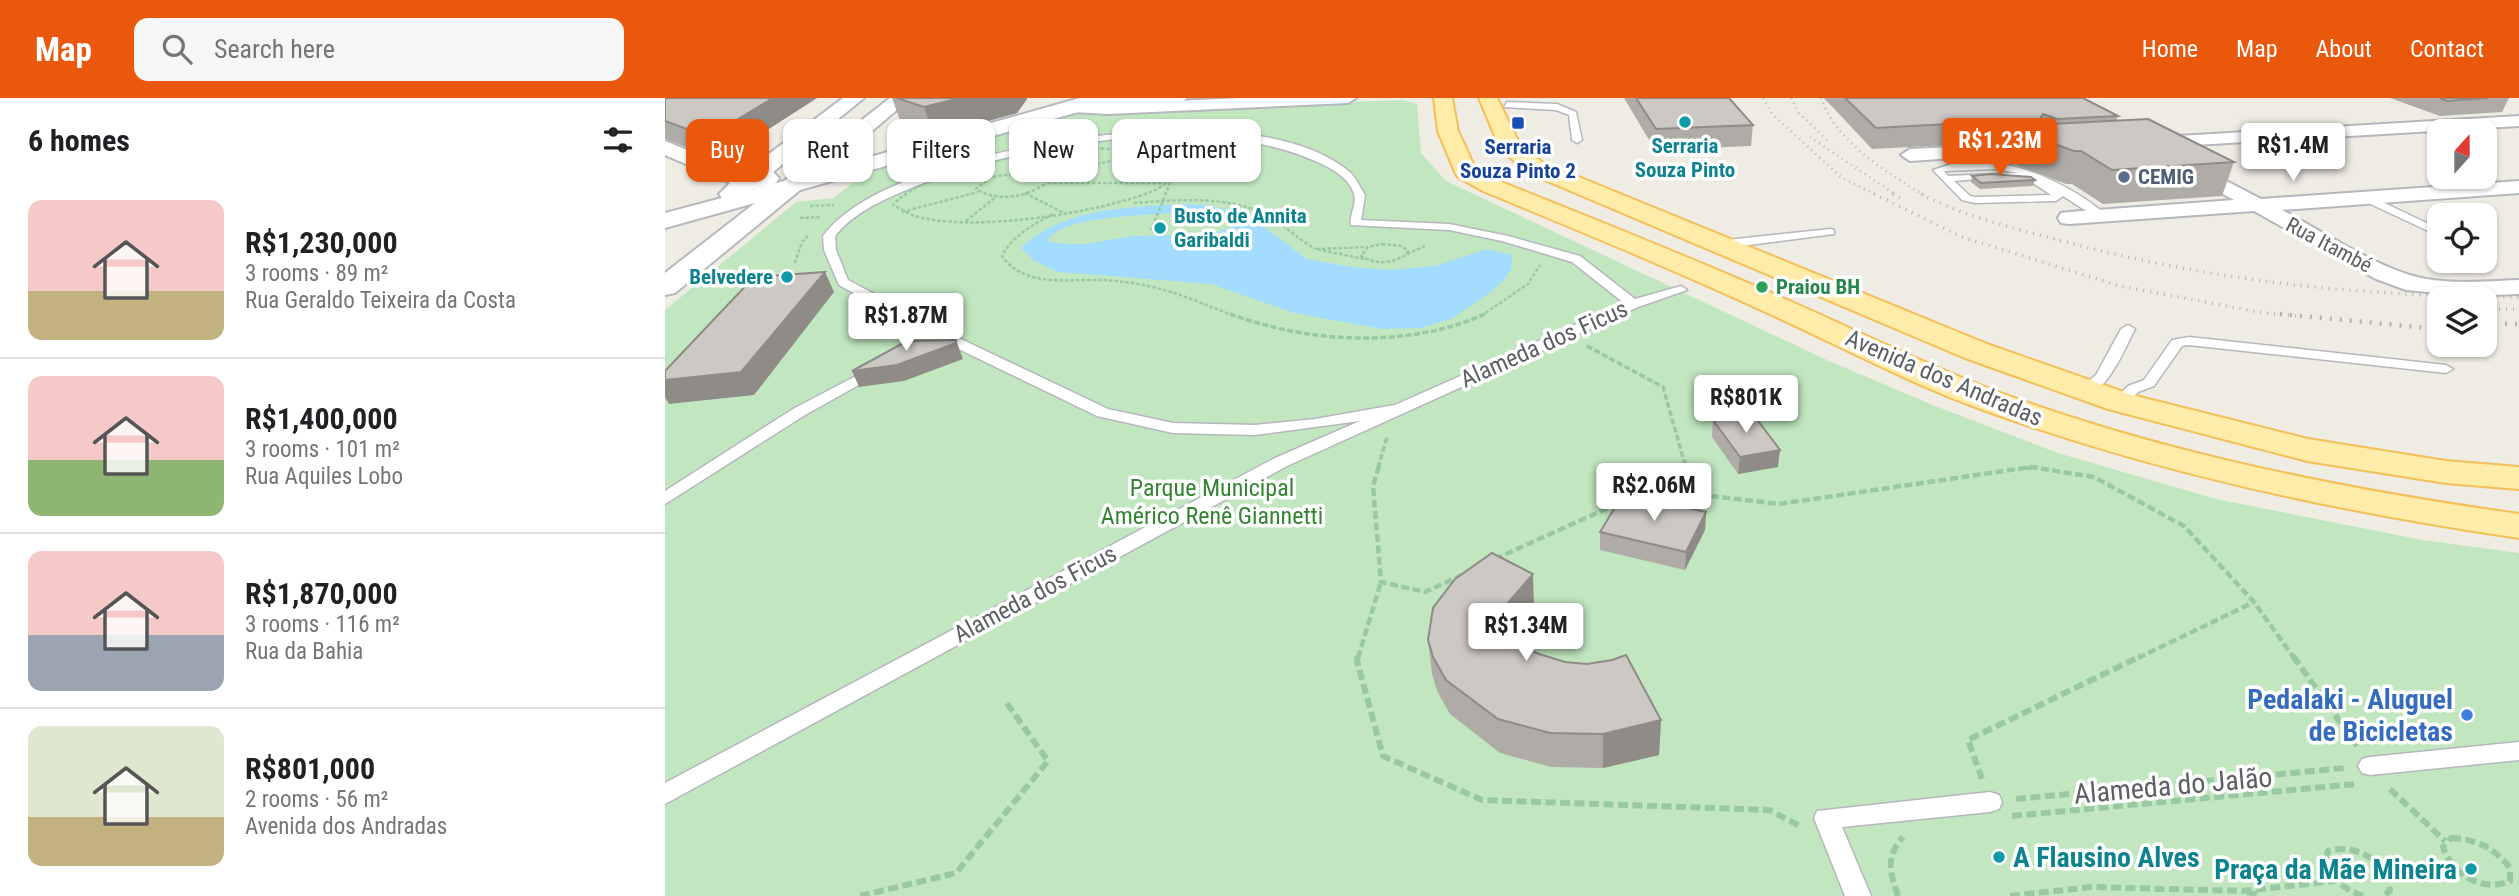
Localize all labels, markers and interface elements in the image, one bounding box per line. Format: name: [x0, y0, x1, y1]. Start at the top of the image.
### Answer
search box: [134, 18, 624, 81]
text: Map: [35, 30, 92, 69]
icon: search: [158, 30, 196, 68]
text: Search here: [214, 34, 335, 64]
text: Home: [2142, 35, 2198, 63]
text: Map: [2236, 35, 2278, 63]
text: About: [2316, 35, 2372, 63]
text: Contact: [2410, 35, 2484, 63]
marker: Serraria Souza Pinto: [1677, 114, 1693, 130]
marker: Serraria Souza Pinto 2: [1510, 115, 1526, 131]
pin: R$1.23M: [1935, 118, 2065, 178]
chip: Buy: [686, 119, 769, 182]
chip: Rent: [783, 119, 873, 182]
chip: Filters: [887, 119, 995, 182]
chip: New: [1009, 119, 1098, 182]
chip: Apartment: [1112, 119, 1261, 182]
north arrow: [2427, 119, 2497, 189]
map controls: [2427, 119, 2497, 357]
icon: filters: [599, 121, 637, 159]
text: 6 homes: [28, 123, 130, 158]
pin: R$1.4M: [2236, 123, 2350, 183]
text: R$1.23M: [1958, 127, 2042, 154]
text: R$1.4M: [2257, 132, 2329, 159]
place label: Serraria Souza Pinto: [1635, 134, 1735, 182]
place label: Serraria Souza Pinto 2: [1460, 135, 1576, 183]
place label: CEMIG: [2138, 165, 2194, 189]
marker: CEMIG: [2116, 169, 2132, 185]
button: locate: [2427, 203, 2497, 273]
place label: Busto de Annita Garibaldi: [1174, 204, 1307, 252]
street label: Rua Itambé: [2282, 212, 2376, 278]
marker: Busto de Annita Garibaldi: [1152, 220, 1168, 236]
text: R$1,230,000: [245, 225, 398, 260]
icon: home: [84, 228, 168, 312]
text: 3 rooms · 89 m²: [245, 260, 388, 287]
place label: Belvedere: [689, 265, 773, 289]
marker: Belvedere: [779, 269, 795, 285]
place label: Praiou BH: [1776, 275, 1860, 299]
marker: Praiou BH: [1754, 279, 1770, 295]
text: Rua Geraldo Teixeira da Costa: [245, 287, 516, 314]
button: layers: [2427, 287, 2497, 357]
pin: R$1.87M: [841, 294, 971, 353]
street label: Alameda dos Ficus: [1456, 295, 1632, 393]
text: R$1.87M: [864, 302, 948, 329]
street label: Avenida dos Andradas: [1841, 324, 2047, 432]
pin: R$801K: [1689, 376, 1803, 435]
text: R$801K: [1710, 384, 1782, 411]
text: R$1,400,000: [245, 401, 398, 436]
icon: home: [84, 404, 168, 488]
text: 3 rooms · 101 m²: [245, 436, 400, 463]
text: Rua Aquiles Lobo: [245, 463, 403, 490]
pin: R$2.06M: [1589, 464, 1719, 523]
text: R$2.06M: [1612, 472, 1696, 499]
park label: Parque Municipal Américo Renê Giannetti: [1101, 474, 1323, 530]
street label: Alameda dos Ficus: [949, 539, 1121, 649]
text: R$1,870,000: [245, 576, 398, 611]
icon: home: [84, 579, 168, 663]
pin: R$1.34M: [1461, 603, 1591, 663]
text: 3 rooms · 116 m²: [245, 611, 400, 638]
text: R$1.34M: [1484, 612, 1568, 639]
text: Rua da Bahia: [245, 638, 363, 665]
place label: Pedalaki - Aluguel de Bicicletas: [2247, 683, 2453, 748]
marker: Pedalaki - Aluguel de Bicicletas: [2459, 707, 2475, 723]
text: R$801,000: [245, 751, 375, 786]
icon: home: [84, 754, 168, 838]
street label: Alameda do Jalão: [2072, 760, 2274, 811]
text: 2 rooms · 56 m²: [245, 786, 388, 813]
text: Avenida dos Andradas: [245, 813, 447, 840]
place label: A Flausino Alves: [2013, 841, 2200, 874]
marker: A Flausino Alves: [1991, 849, 2007, 865]
place label: Praça da Mãe Mineira: [2214, 853, 2457, 886]
marker: Praça da Mãe Mineira: [2463, 861, 2479, 877]

